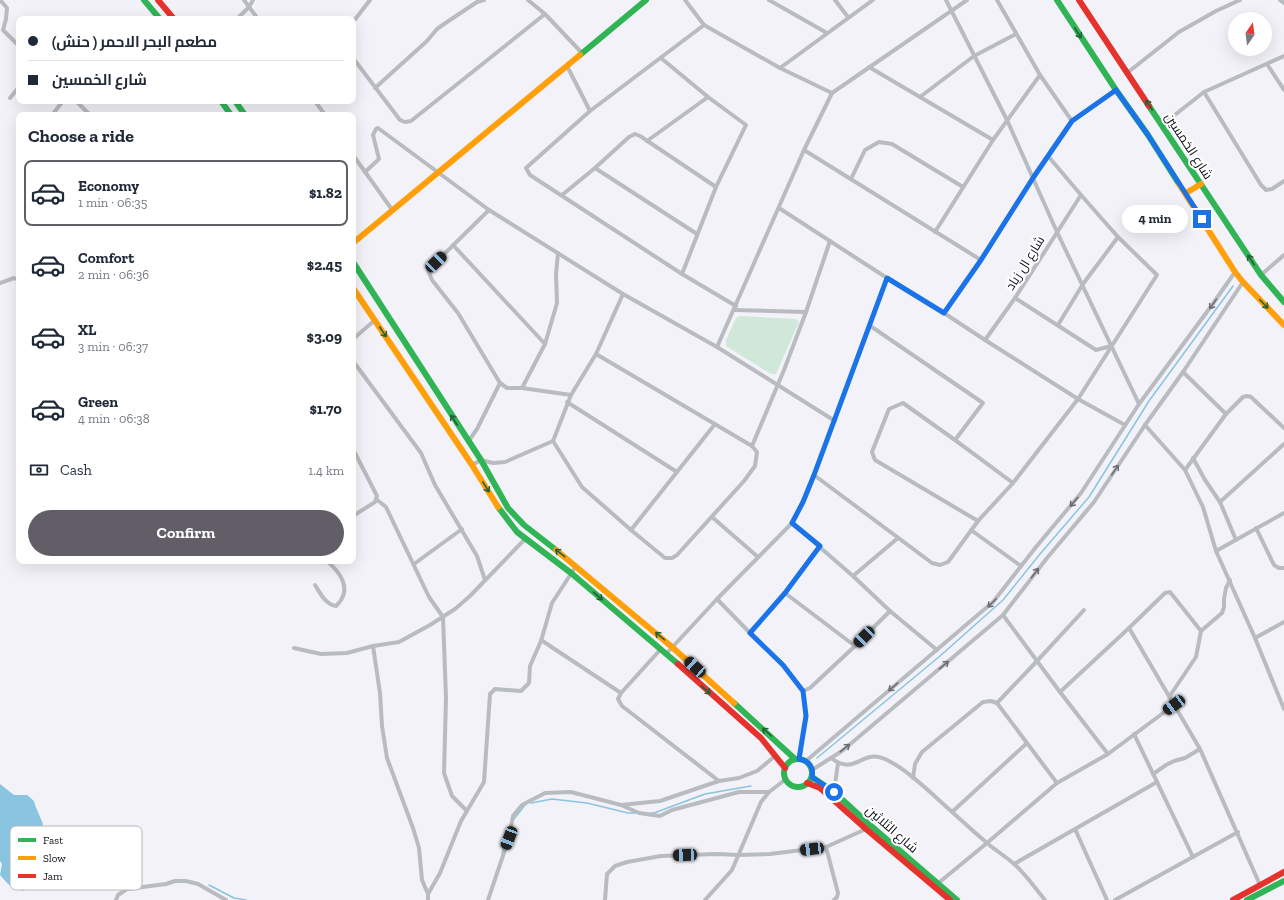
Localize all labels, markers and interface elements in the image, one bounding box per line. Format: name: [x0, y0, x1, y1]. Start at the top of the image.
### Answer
north arrow: [1228, 12, 1272, 56]
map controls: [1228, 12, 1272, 56]
one-way arrow: [1074, 27, 1083, 38]
text: مطعم البحر الاحمر ( حنش): [52, 33, 217, 51]
text: شارع الخمسين: [52, 71, 147, 89]
one-way arrow: [1144, 99, 1153, 110]
street label: شارع الخمسين: [1161, 110, 1216, 182]
text: Choose a ride: [28, 125, 134, 147]
icon: car: [30, 175, 66, 211]
text: Economy: [78, 177, 139, 195]
text: $1.82: [309, 184, 342, 202]
text: 1 min · 06:35: [78, 195, 147, 210]
callout: 4 min: [1122, 205, 1188, 233]
route end: [1193, 210, 1211, 228]
text: 4 min: [1139, 211, 1171, 226]
street label: شارع ال زياد: [1002, 233, 1048, 293]
icon: car: [30, 247, 66, 283]
text: Comfort: [78, 249, 134, 267]
car: [423, 249, 449, 275]
one-way arrow: [1247, 254, 1255, 266]
text: $2.45: [307, 256, 342, 274]
text: 2 min · 06:36: [78, 267, 149, 282]
one-way arrow: [1209, 298, 1217, 309]
one-way arrow: [1259, 299, 1269, 309]
icon: car: [30, 319, 66, 355]
text: XL: [78, 321, 96, 339]
one-way arrow: [379, 326, 387, 338]
text: $3.09: [307, 328, 342, 346]
text: 3 min · 06:37: [78, 339, 148, 354]
icon: car: [30, 391, 66, 427]
text: Green: [78, 393, 118, 411]
text: $1.70: [309, 400, 342, 418]
text: 4 min · 06:38: [78, 411, 150, 426]
one-way arrow: [450, 415, 458, 426]
icon: cash: [28, 459, 50, 481]
text: Cash: [60, 461, 92, 479]
text: 1.4 km: [308, 463, 344, 478]
one-way arrow: [1111, 465, 1119, 476]
one-way arrow: [481, 481, 490, 492]
one-way arrow: [1069, 496, 1078, 507]
button: Confirm: [28, 510, 344, 556]
one-way arrow: [554, 549, 565, 557]
one-way arrow: [1031, 568, 1039, 579]
one-way arrow: [592, 591, 603, 600]
one-way arrow: [987, 598, 997, 608]
car: [851, 624, 877, 650]
one-way arrow: [654, 632, 665, 641]
car: [682, 655, 708, 679]
one-way arrow: [939, 660, 950, 669]
one-way arrow: [889, 682, 899, 691]
one-way arrow: [701, 685, 711, 694]
car: [1161, 693, 1187, 717]
one-way arrow: [762, 727, 772, 737]
one-way arrow: [839, 744, 850, 753]
route start: [825, 783, 843, 801]
street label: شارع الثلاثين: [862, 802, 921, 856]
car: [499, 825, 519, 851]
legend: [10, 826, 142, 890]
text: Fast: [43, 834, 64, 847]
car: [799, 842, 825, 856]
car: [673, 849, 697, 861]
text: Slow: [43, 852, 66, 865]
text: Jam: [43, 870, 63, 883]

